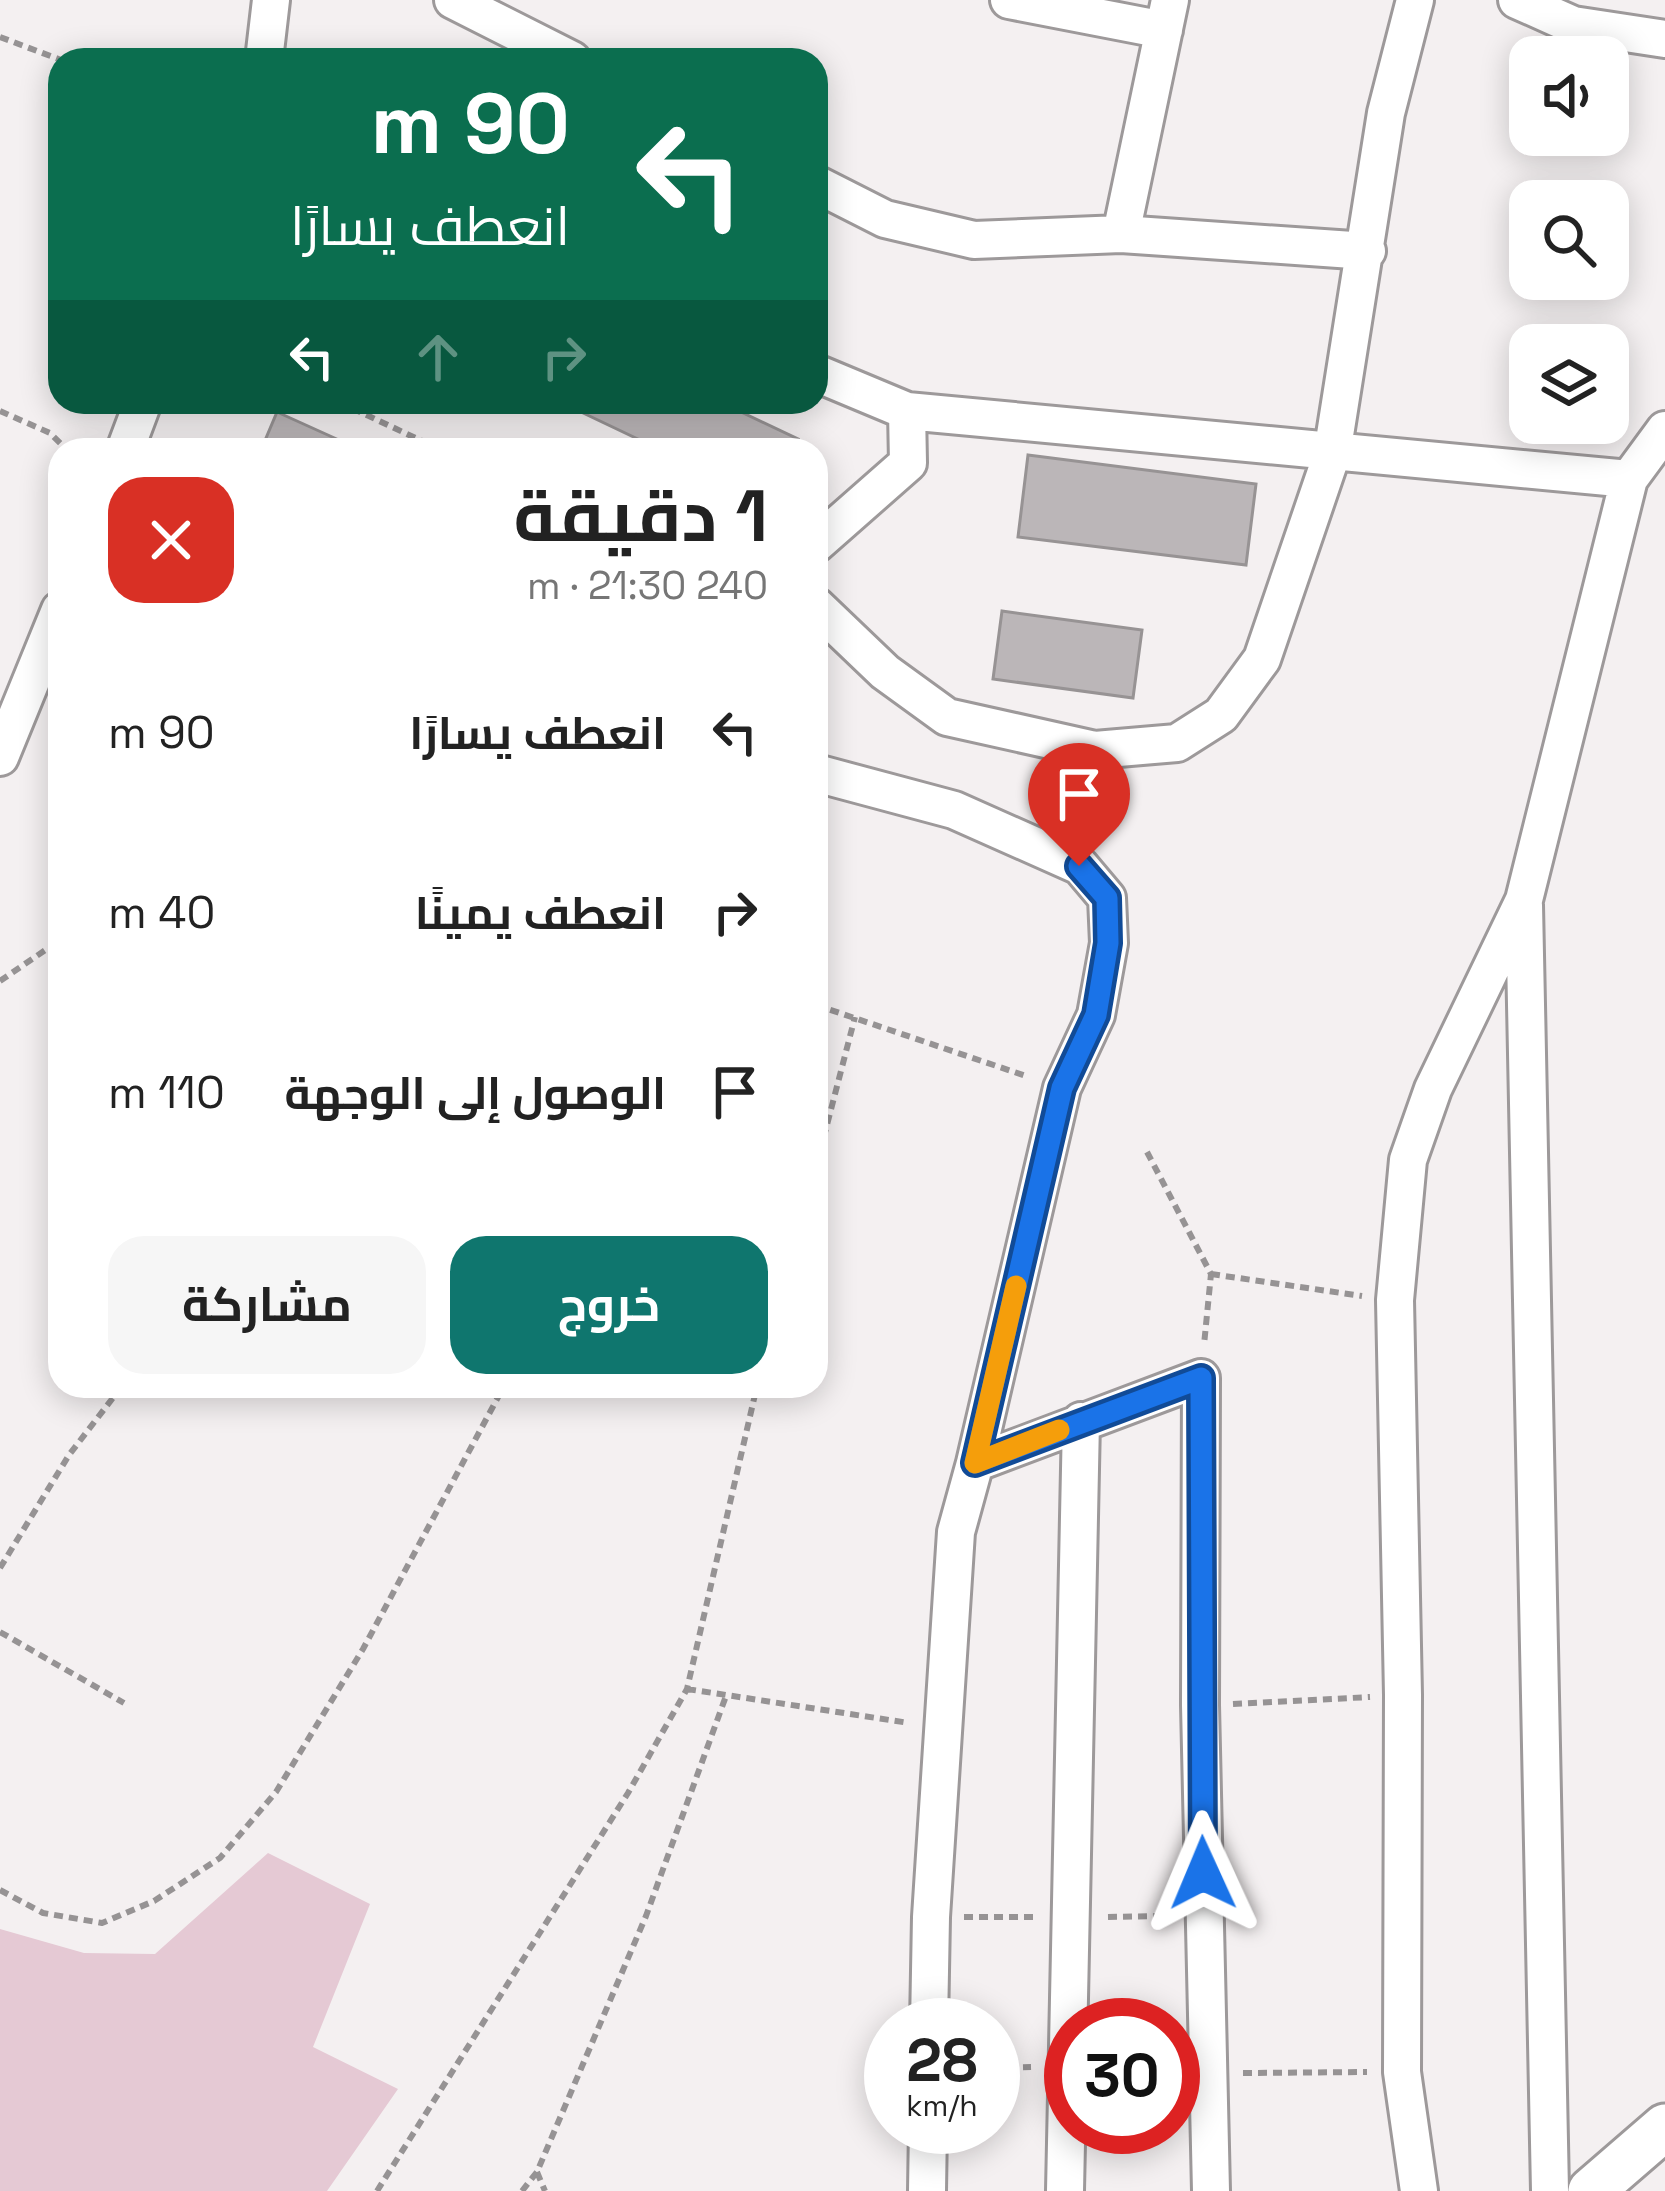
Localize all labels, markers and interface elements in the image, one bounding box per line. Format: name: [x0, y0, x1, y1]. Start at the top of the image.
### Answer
map controls: [1509, 36, 1629, 444]
button: sound: [1509, 36, 1629, 156]
text: 90 m: [371, 70, 570, 178]
icon: left: [612, 96, 768, 252]
button: search: [1509, 180, 1629, 300]
text: انعطف يسارًا: [290, 192, 570, 261]
icon: left: [279, 324, 345, 390]
icon: ahead: [405, 324, 471, 390]
icon: right: [531, 324, 597, 390]
button: layers: [1509, 324, 1629, 444]
text: 1 دقيقة: [514, 470, 768, 562]
button: close: [108, 477, 234, 603]
text: 240 m · 21:30: [527, 561, 768, 610]
icon: left: [702, 699, 768, 765]
text: 90 m: [108, 704, 215, 761]
text: انعطف يسارًا: [409, 705, 666, 762]
pin: [1028, 743, 1130, 866]
icon: arrive: [1046, 761, 1112, 827]
icon: right: [702, 879, 768, 945]
text: 40 m: [108, 884, 215, 941]
text: انعطف يمينًا: [415, 885, 666, 942]
icon: arrive: [702, 1059, 768, 1125]
text: 110 m: [108, 1064, 225, 1121]
text: الوصول إلى الوجهة: [285, 1065, 666, 1122]
button: مشاركة: [108, 1236, 426, 1374]
button: خروج: [450, 1236, 768, 1374]
position arrow: [1140, 1810, 1266, 1936]
speed limit sign: 30: [1044, 1998, 1200, 2154]
text: 28: [906, 2022, 978, 2099]
text: km/h: [906, 2086, 978, 2125]

